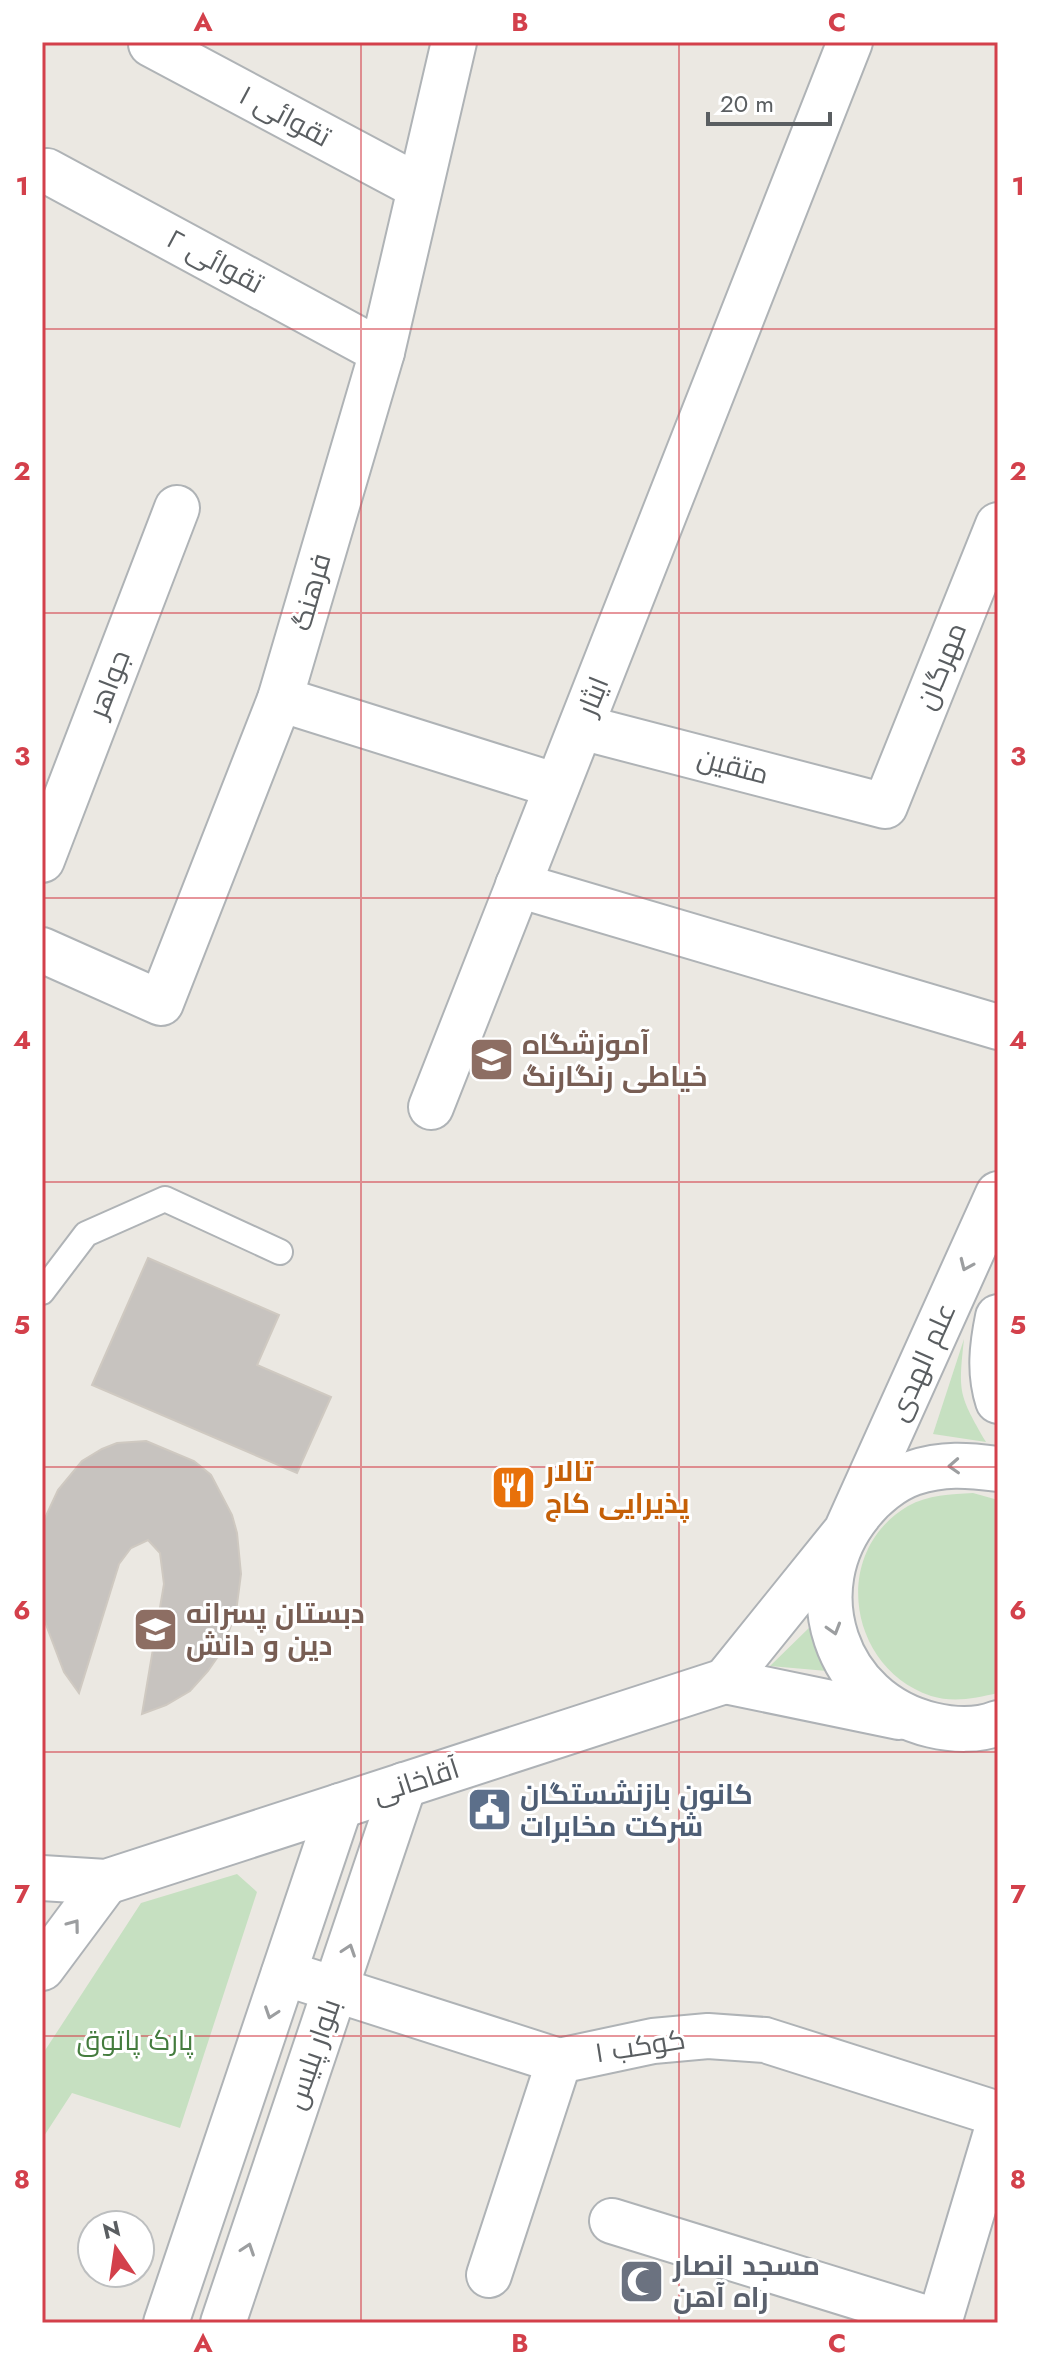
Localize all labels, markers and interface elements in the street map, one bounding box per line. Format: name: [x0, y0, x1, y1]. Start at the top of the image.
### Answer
text: A: [192, 3, 213, 41]
text: B: [511, 3, 529, 41]
text: C: [828, 3, 846, 41]
street label: تقوائی ۱: [232, 75, 339, 157]
scale bar: [708, 76, 830, 126]
text: 20 m: [720, 86, 774, 121]
text: 1: [15, 167, 29, 205]
text: 1: [1011, 167, 1025, 205]
street label: تقوائی ۲: [159, 218, 271, 304]
text: 2: [13, 452, 31, 490]
text: 2: [1009, 452, 1027, 490]
street label: فرهنگ: [280, 548, 342, 636]
street label: مهرگان: [905, 616, 977, 716]
street label: جواهر: [77, 644, 141, 726]
street label: ایثار: [566, 670, 619, 724]
text: 3: [14, 737, 30, 775]
street label: متقین: [693, 737, 773, 795]
text: 3: [1010, 737, 1026, 775]
text: 4: [13, 1021, 31, 1059]
text: 4: [1009, 1021, 1027, 1059]
place label: آموزشگاه خیاطی رنگارنگ: [522, 1024, 708, 1097]
school or university icon: آموزشگاه خیاطی رنگارنگ: [467, 1036, 515, 1084]
one-way arrow: [960, 1257, 976, 1272]
street label: علم الهدی: [878, 1296, 966, 1428]
text: 5: [14, 1306, 30, 1344]
text: 5: [1010, 1306, 1026, 1344]
place label: تالار پذیرایی کاج: [544, 1451, 690, 1524]
one-way arrow: [948, 1457, 961, 1474]
restaurant icon: تالار پذیرایی کاج: [490, 1463, 538, 1511]
text: 6: [13, 1591, 31, 1629]
text: 6: [1009, 1591, 1027, 1629]
place label: دبستان پسرانه دین و دانش: [186, 1593, 365, 1666]
school or university icon: دبستان پسرانه دین و دانش: [131, 1605, 179, 1653]
one-way arrow: [825, 1621, 841, 1635]
street label: آقاخانی: [367, 1748, 465, 1814]
place label: کانون بازنشستگان شرکت مخابرات: [520, 1774, 753, 1847]
public building icon: کانون بازنشستگان شرکت مخابرات: [465, 1786, 513, 1834]
text: 7: [14, 1875, 30, 1913]
text: 7: [1010, 1875, 1026, 1913]
one-way arrow: [64, 1920, 79, 1934]
one-way arrow: [339, 1943, 355, 1957]
street label: بلوار پلیس: [275, 1993, 351, 2115]
one-way arrow: [264, 2005, 280, 2019]
street label: کوکب ۱: [592, 2019, 688, 2073]
park label: پارک پاتوق: [76, 2020, 194, 2061]
text: 8: [14, 2160, 30, 2198]
text: 8: [1010, 2160, 1026, 2198]
north arrow: [76, 2209, 156, 2289]
text: N: [99, 2212, 124, 2247]
one-way arrow: [238, 2243, 254, 2257]
place label: مسجد انصار راه آهن: [672, 2245, 820, 2318]
mosque icon: مسجد انصار راه آهن: [618, 2257, 666, 2305]
text: A: [192, 2324, 213, 2362]
text: B: [511, 2324, 529, 2362]
text: C: [828, 2324, 846, 2362]

